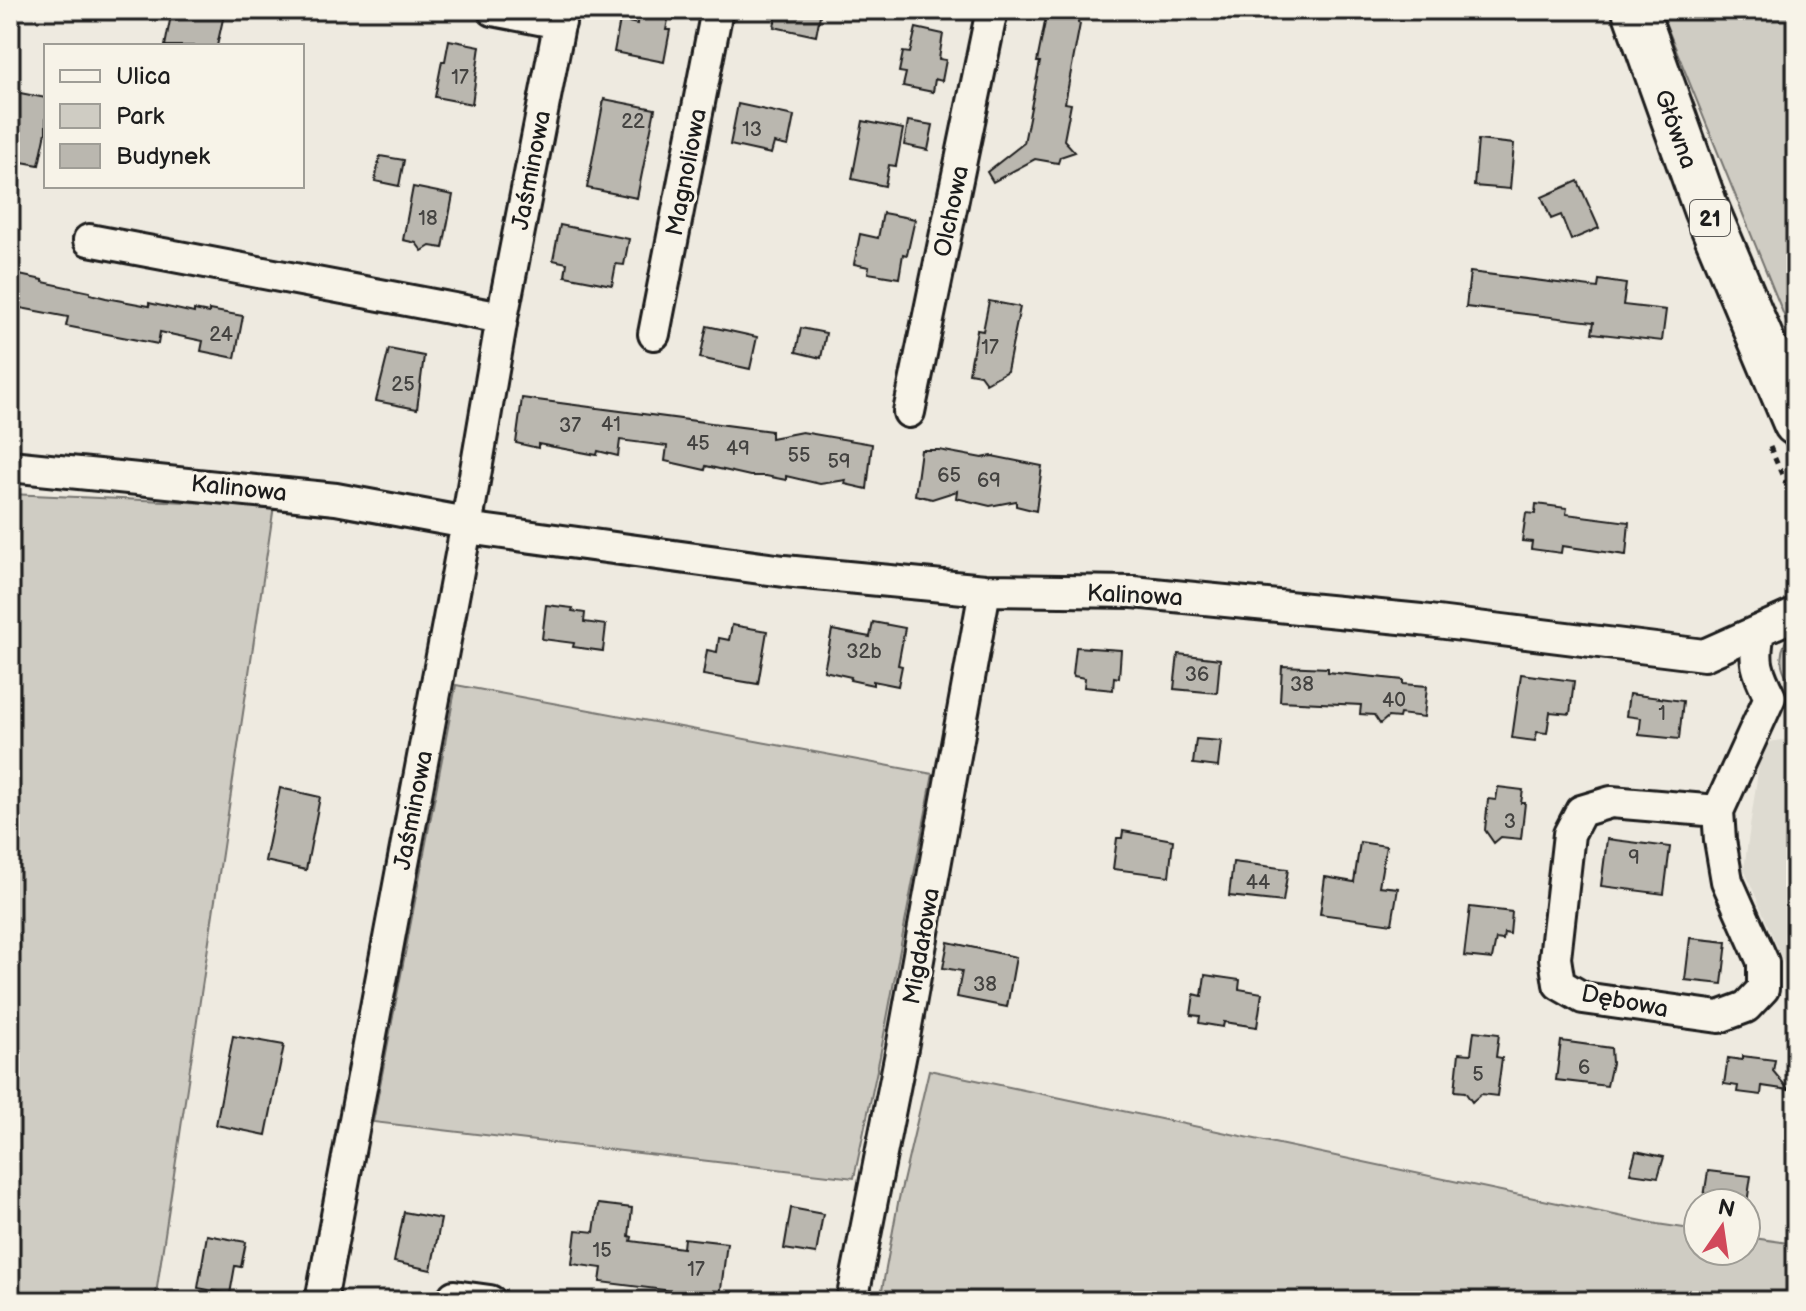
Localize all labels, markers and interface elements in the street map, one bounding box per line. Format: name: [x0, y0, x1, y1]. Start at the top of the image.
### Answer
legend: [44, 44, 304, 188]
text: Ulica: [116, 62, 171, 91]
house number: 17: [451, 66, 469, 90]
street label: Główna: [1648, 86, 1703, 173]
text: Park: [116, 102, 164, 131]
street label: Magnoliowa: [660, 106, 713, 238]
street label: Jaśminowa: [506, 108, 557, 232]
house number: 22: [621, 110, 645, 134]
house number: 13: [742, 118, 762, 142]
text: Budynek: [116, 142, 210, 171]
street label: Olchowa: [928, 163, 975, 259]
road number: 21: [1690, 200, 1730, 236]
house number: 18: [418, 207, 438, 231]
house number: 24: [209, 323, 233, 347]
house number: 17: [981, 336, 999, 360]
house number: 25: [391, 373, 415, 397]
house number: 41: [601, 413, 621, 437]
house number: 37: [559, 414, 581, 438]
house number: 45: [686, 432, 710, 456]
house number: 49: [726, 437, 750, 461]
house number: 55: [788, 444, 810, 468]
house number: 59: [827, 450, 851, 474]
house number: 65: [937, 464, 961, 488]
street label: Kalinowa: [190, 469, 288, 508]
house number: 69: [977, 469, 1001, 493]
street label: Kalinowa: [1086, 578, 1184, 612]
house number: 32b: [846, 640, 882, 664]
house number: 36: [1185, 663, 1209, 687]
house number: 38: [1290, 673, 1314, 697]
house number: 40: [1382, 689, 1406, 713]
house number: 1: [1658, 702, 1666, 726]
street label: Jaśminowa: [388, 748, 439, 872]
house number: 3: [1504, 810, 1516, 834]
house number: 9: [1628, 846, 1640, 870]
house number: 44: [1246, 871, 1270, 895]
street label: Migdałowa: [897, 885, 946, 1007]
house number: 38: [973, 973, 997, 997]
street label: Dębowa: [1579, 979, 1671, 1024]
house number: 6: [1578, 1056, 1590, 1080]
house number: 5: [1472, 1063, 1484, 1087]
north arrow: [1682, 1187, 1762, 1267]
text: N: [1715, 1194, 1737, 1224]
house number: 15: [592, 1239, 612, 1263]
house number: 17: [687, 1258, 705, 1282]

